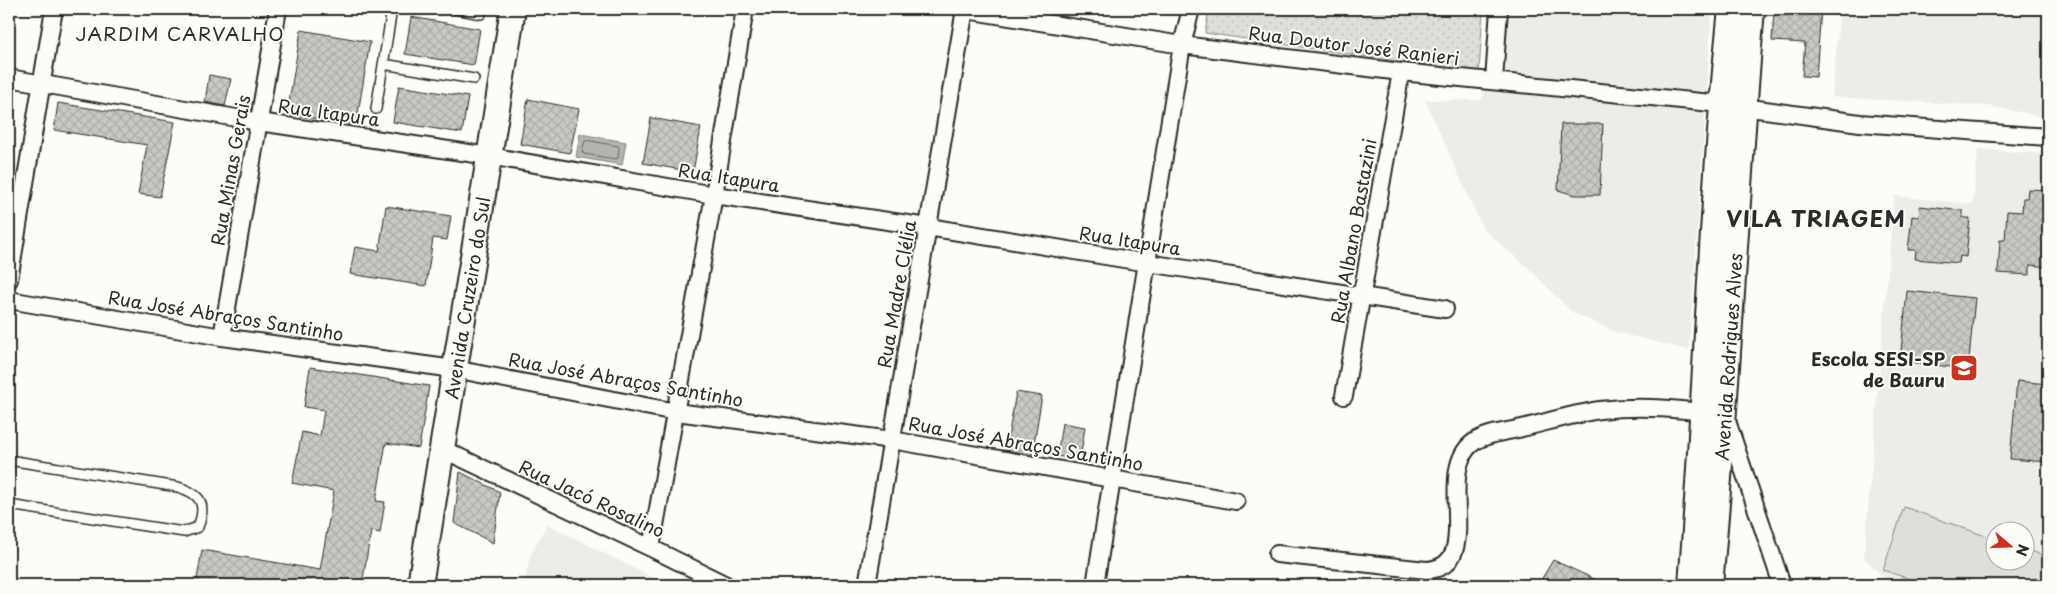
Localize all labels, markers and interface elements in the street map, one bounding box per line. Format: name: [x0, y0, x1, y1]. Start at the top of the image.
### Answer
district label: JARDIM CARVALHO: [75, 19, 285, 47]
street label: Rua Doutor José Ranieri: [1247, 19, 1461, 71]
street label: Rua Minas Gerais: [203, 92, 257, 248]
street label: Rua Itapura: [276, 92, 382, 132]
street label: Rua Albano Bastazini: [1323, 136, 1383, 326]
street label: Rua Itapura: [676, 156, 782, 198]
street label: Avenida Cruzeiro do Sul: [437, 195, 496, 401]
district label: VILA TRIAGEM: [1726, 201, 1906, 234]
street label: Rua Madre Clélia: [870, 218, 922, 370]
street label: Rua Itapura: [1077, 219, 1183, 261]
street label: Avenida Rodrigues Alves: [1707, 252, 1748, 461]
street label: Rua José Abraços Santinho: [106, 283, 346, 347]
street label: Rua José Abraços Santinho: [507, 345, 745, 413]
place label: Escola SESI-SP de Bauru: [1811, 345, 1945, 393]
school or university icon: Escola SESI-SP de Bauru: [1949, 353, 1979, 383]
street label: Rua José Abraços Santinho: [907, 409, 1145, 477]
street label: Rua Jacó Rosalino: [515, 452, 669, 544]
north arrow: [1984, 522, 2034, 572]
text: N: [2011, 542, 2034, 559]

